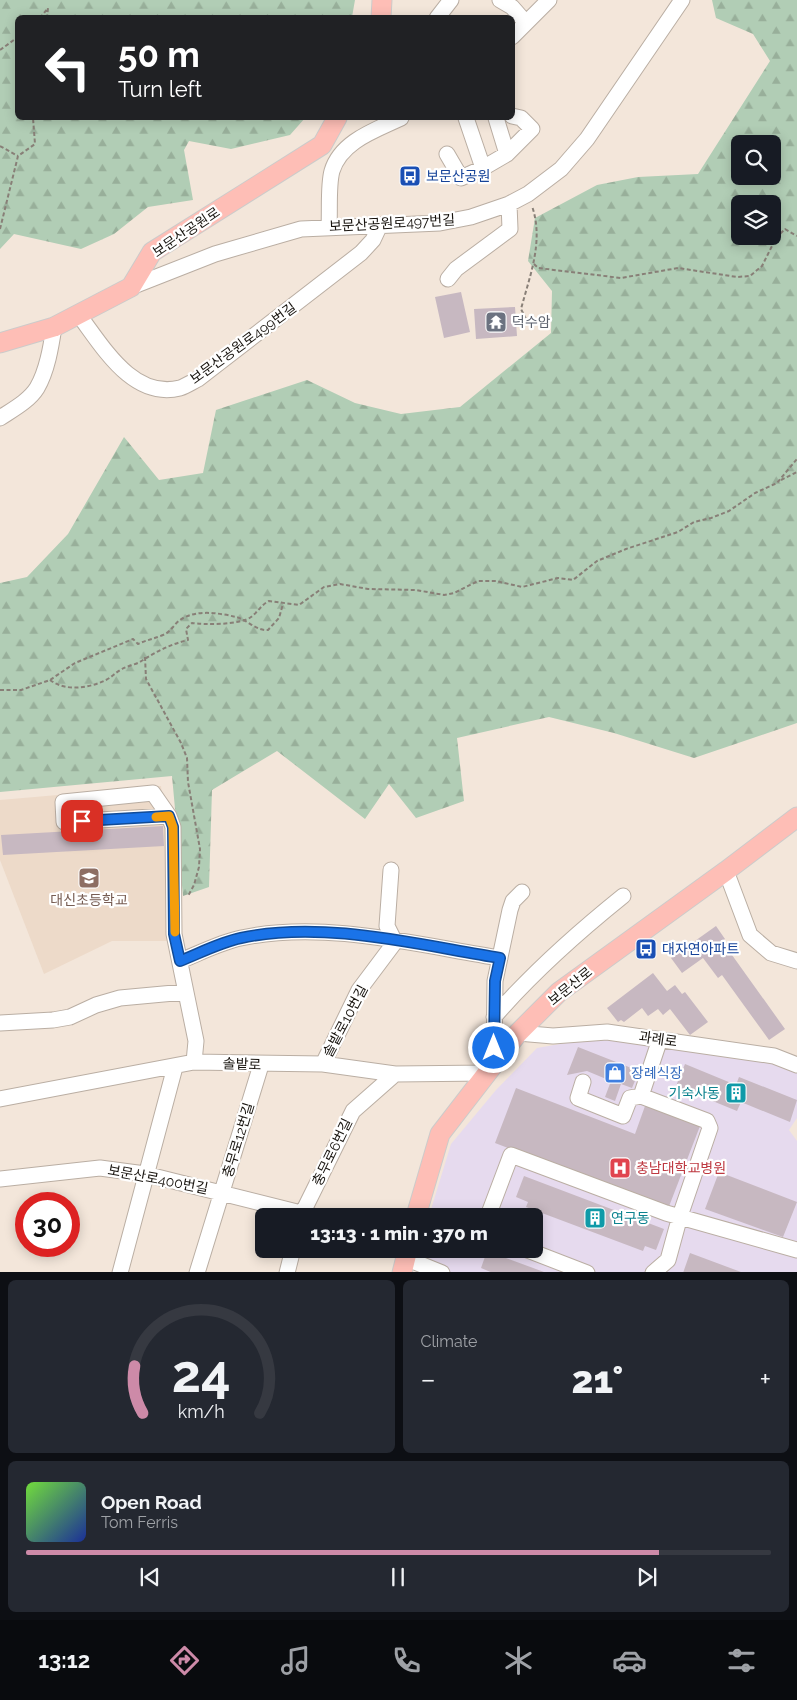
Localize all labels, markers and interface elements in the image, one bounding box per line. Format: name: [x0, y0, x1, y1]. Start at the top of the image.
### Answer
text: 50 m: [118, 34, 200, 75]
icon: left: [35, 35, 100, 100]
text: Turn left: [118, 76, 202, 102]
map controls: [731, 135, 781, 245]
button: search: [731, 135, 781, 185]
bus stop icon: 보문산공원: [398, 164, 422, 188]
place label: 보문산공원: [426, 168, 490, 184]
button: layers: [731, 195, 781, 245]
street label: 보문산공원로: [149, 204, 223, 260]
street label: 보문산공원로497번길: [329, 212, 455, 234]
street label: 보문산공원로499번길: [187, 299, 299, 387]
temple icon: 덕수암: [484, 310, 508, 334]
place label: 덕수암: [512, 314, 551, 330]
pin: [61, 800, 103, 842]
icon: arrive: [68, 807, 96, 835]
school or university icon: 대신초등학교: [77, 866, 101, 890]
place label: 대신초등학교: [50, 892, 128, 908]
bus stop icon: 대자연아파트: [634, 937, 658, 961]
place label: 대자연아파트: [662, 941, 739, 957]
street label: 보문산로: [545, 963, 595, 1008]
street label: 솔밭로10번길: [319, 982, 371, 1060]
position arrow: [467, 1021, 519, 1073]
street label: 과례로: [638, 1028, 678, 1050]
street label: 솔밭로: [222, 1055, 262, 1073]
shop icon: 장례식장: [603, 1061, 627, 1085]
place label: 장례식장: [631, 1065, 683, 1081]
building icon: 기숙사동: [724, 1081, 748, 1105]
place label: 기숙사동: [668, 1085, 720, 1101]
street label: 충무로12번길: [219, 1101, 257, 1179]
street label: 충무로6번길: [309, 1116, 355, 1188]
hospital icon: 충남대학교병원: [608, 1156, 632, 1180]
place label: 충남대학교병원: [636, 1160, 726, 1176]
street label: 보문산로400번길: [106, 1161, 210, 1197]
speed limit sign: 30: [15, 1192, 80, 1257]
building icon: 연구동: [583, 1206, 607, 1230]
place label: 연구동: [611, 1210, 650, 1226]
text: 13:13 · 1 min · 370 m: [310, 1222, 488, 1244]
text: Climate: [421, 1332, 477, 1351]
text: 24: [172, 1343, 231, 1404]
text: 21°: [572, 1357, 623, 1402]
text: −: [421, 1363, 436, 1396]
text: +: [759, 1363, 771, 1396]
text: km/h: [178, 1401, 225, 1422]
text: Open Road: [101, 1491, 202, 1513]
text: Tom Ferris: [101, 1513, 178, 1532]
icon: previous: [136, 1563, 164, 1591]
icon: pause: [384, 1563, 412, 1591]
icon: next: [633, 1563, 661, 1591]
icon: directions: [167, 1643, 202, 1678]
icon: music: [278, 1643, 313, 1678]
icon: phone: [389, 1643, 424, 1678]
icon: climate: [501, 1643, 536, 1678]
icon: car: [612, 1643, 647, 1678]
icon: filters: [724, 1643, 759, 1678]
text: 13:12: [38, 1647, 90, 1673]

